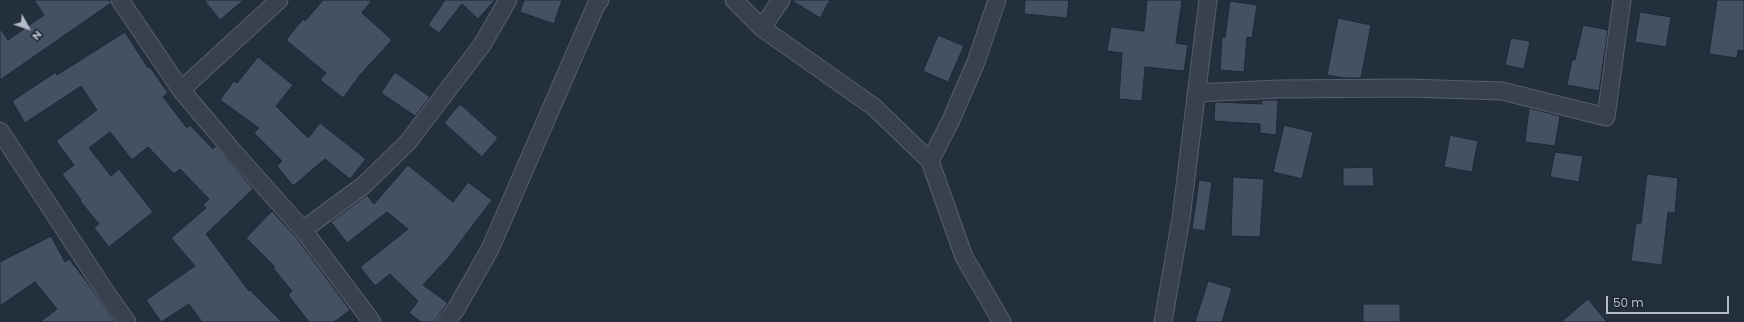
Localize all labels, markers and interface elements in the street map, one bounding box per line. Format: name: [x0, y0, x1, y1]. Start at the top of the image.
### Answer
north arrow: [8, 8, 48, 48]
text: N: [28, 27, 46, 44]
scale bar: [1608, 288, 1731, 314]
text: 50 m: [1613, 294, 1644, 311]

